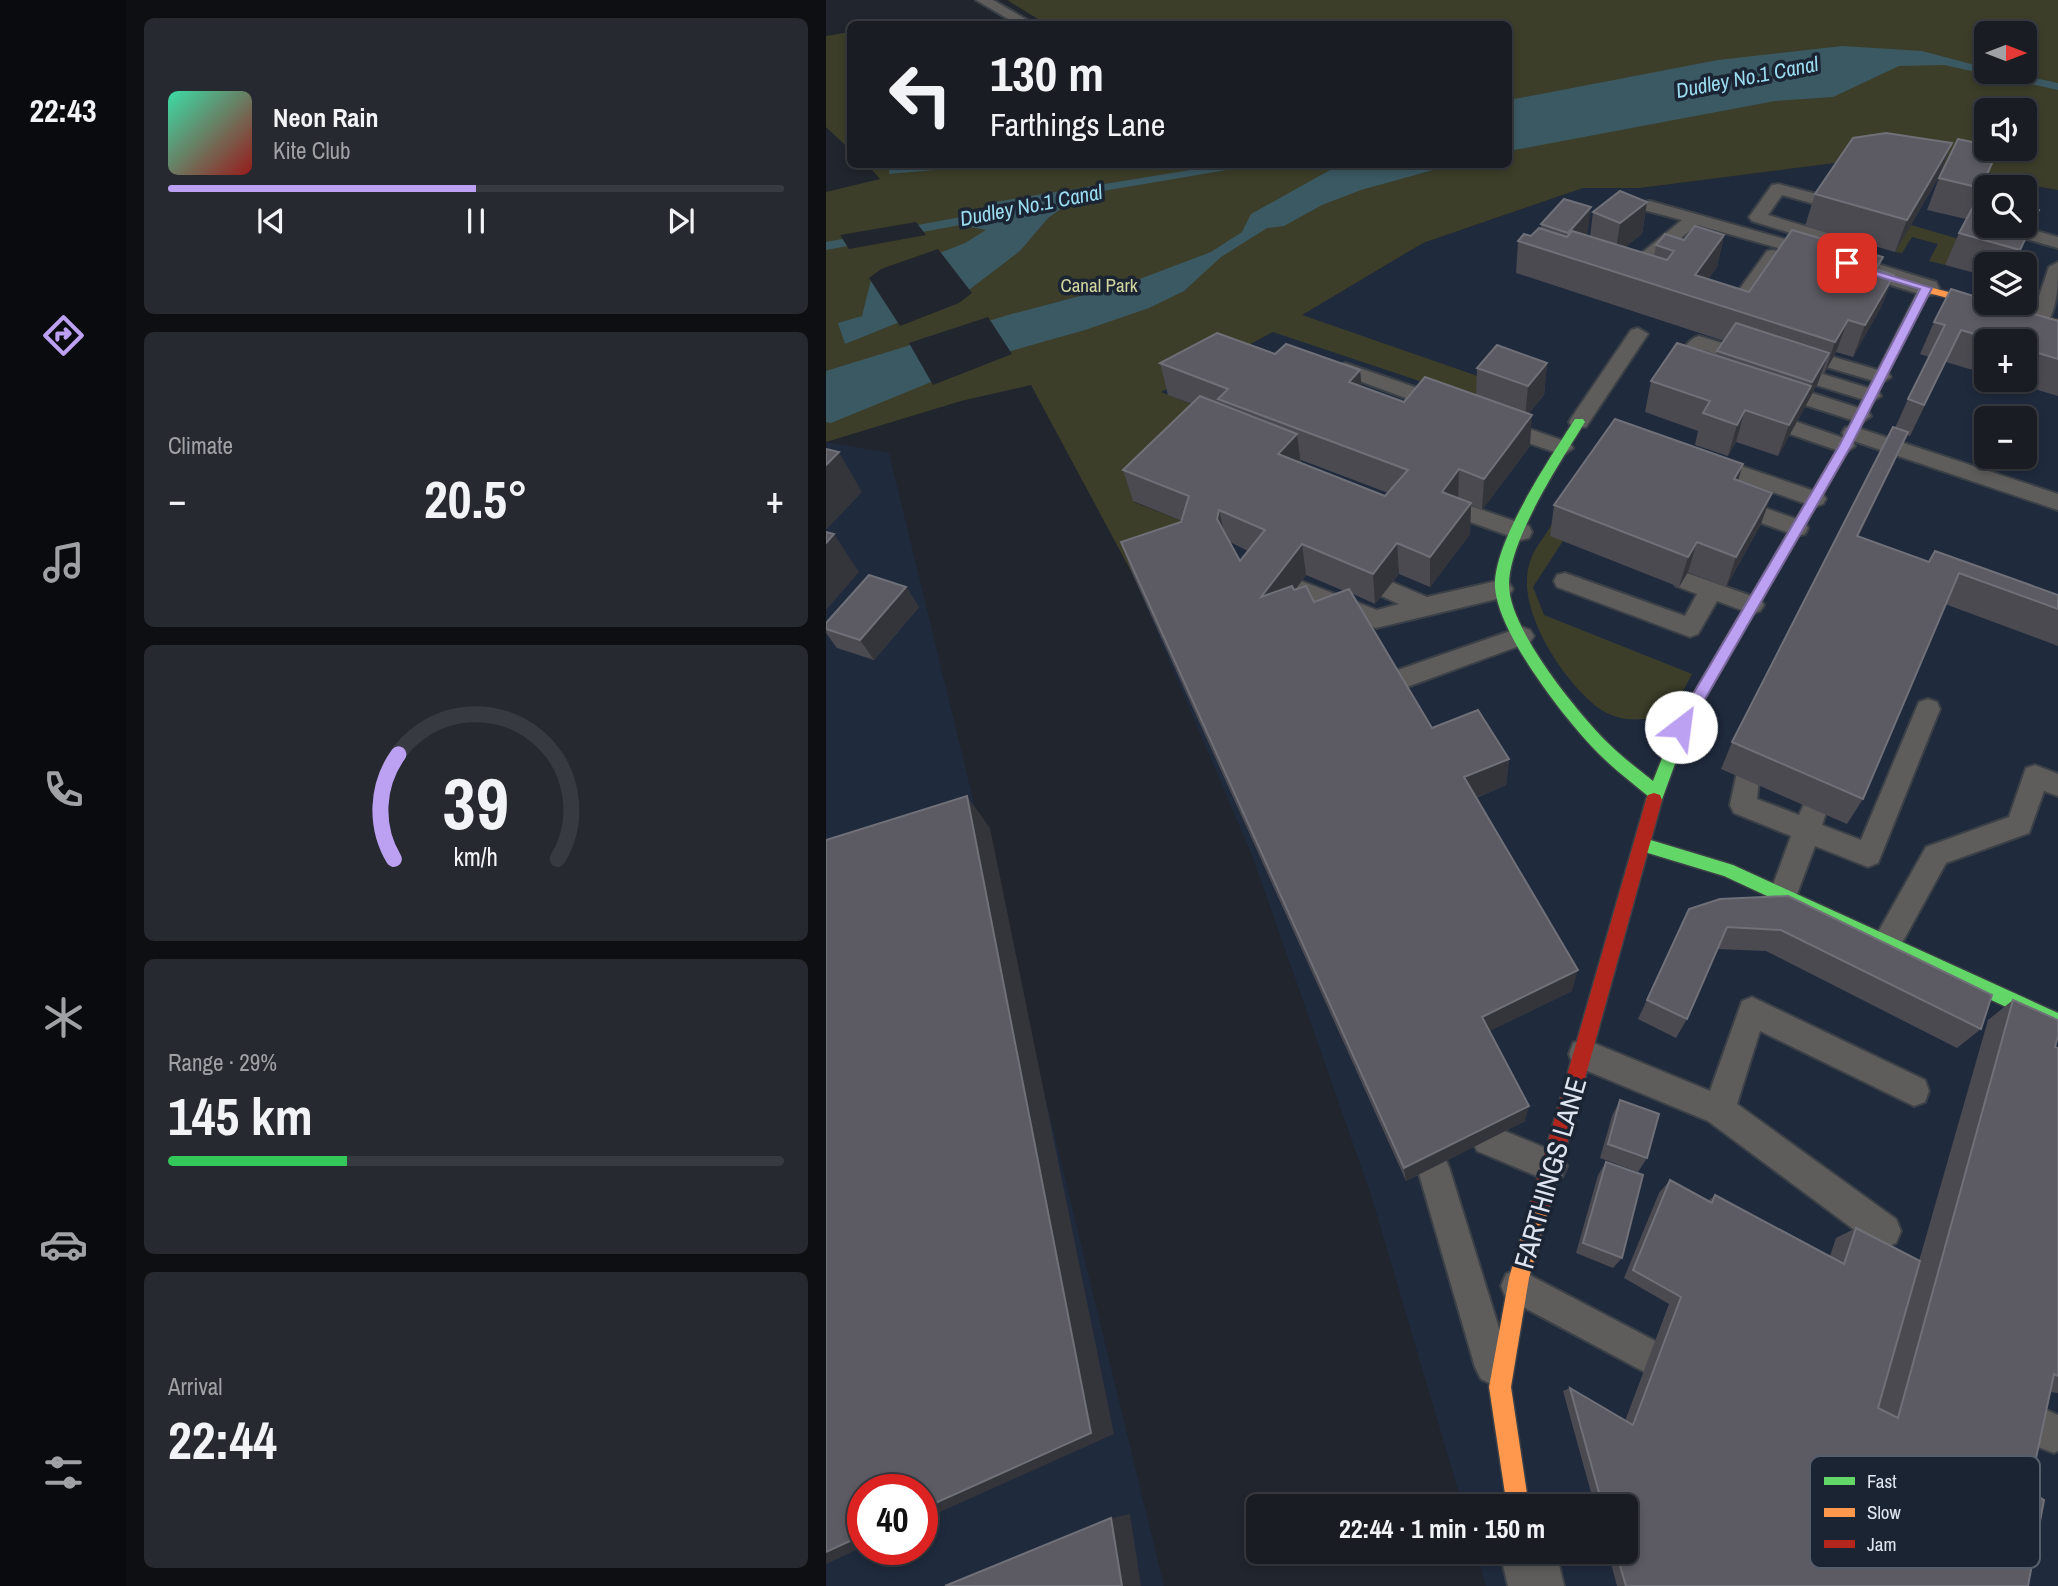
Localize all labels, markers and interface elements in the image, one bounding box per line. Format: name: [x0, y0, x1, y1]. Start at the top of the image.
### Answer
north arrow: [1974, 21, 2037, 84]
map controls: [1974, 21, 2037, 469]
text: 130 m: [990, 40, 1104, 106]
icon: left: [875, 49, 966, 140]
water label: Dudley No.1 Canal: [1673, 49, 1822, 105]
text: 22:43: [29, 89, 97, 132]
button: sound: [1974, 98, 2037, 161]
text: Neon Rain: [273, 100, 378, 135]
text: Farthings Lane: [990, 103, 1165, 146]
text: Kite Club: [273, 135, 351, 166]
button: search: [1974, 175, 2037, 238]
water label: Dudley No.1 Canal: [957, 177, 1106, 233]
icon: previous: [252, 202, 290, 240]
icon: pause: [457, 202, 495, 240]
icon: next: [662, 202, 700, 240]
pin: [1817, 233, 1877, 293]
icon: arrive: [1828, 244, 1866, 282]
button: layers: [1974, 252, 2037, 315]
park label: Canal Park: [1060, 272, 1138, 298]
icon: directions: [39, 311, 88, 360]
button: +: [1974, 329, 2037, 392]
button: −: [1974, 406, 2037, 469]
text: Climate: [168, 430, 233, 461]
text: 20.5°: [424, 464, 528, 534]
text: −: [168, 474, 186, 525]
text: +: [766, 474, 784, 525]
icon: music: [39, 538, 88, 587]
position arrow: [1644, 690, 1718, 764]
text: 39: [443, 754, 509, 852]
icon: phone: [39, 765, 88, 814]
text: km/h: [454, 840, 498, 874]
icon: climate: [39, 993, 88, 1042]
text: Range · 29%: [168, 1047, 277, 1078]
street label: FARTHINGS LANE: [1505, 1073, 1595, 1273]
text: 145 km: [168, 1081, 313, 1151]
icon: car: [39, 1220, 88, 1269]
text: Arrival: [168, 1371, 223, 1402]
text: 22:44: [168, 1405, 277, 1475]
icon: filters: [39, 1448, 88, 1497]
legend: [1810, 1456, 2040, 1568]
text: Fast: [1867, 1468, 1897, 1494]
speed limit sign: 40: [847, 1474, 938, 1565]
text: Slow: [1867, 1499, 1902, 1525]
text: 22:44 · 1 min · 150 m: [1339, 1511, 1545, 1546]
text: Jam: [1867, 1531, 1896, 1557]

